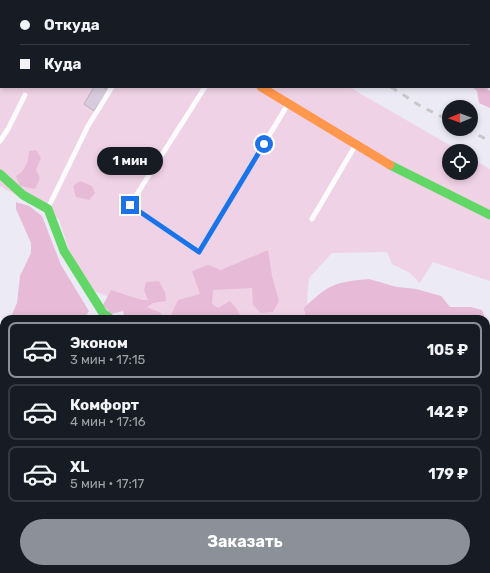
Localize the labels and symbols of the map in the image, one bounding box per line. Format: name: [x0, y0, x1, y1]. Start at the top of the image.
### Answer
north arrow: [442, 100, 478, 136]
route start: [255, 135, 273, 153]
callout: 1 мин: [97, 147, 163, 175]
route end: [121, 196, 139, 214]

